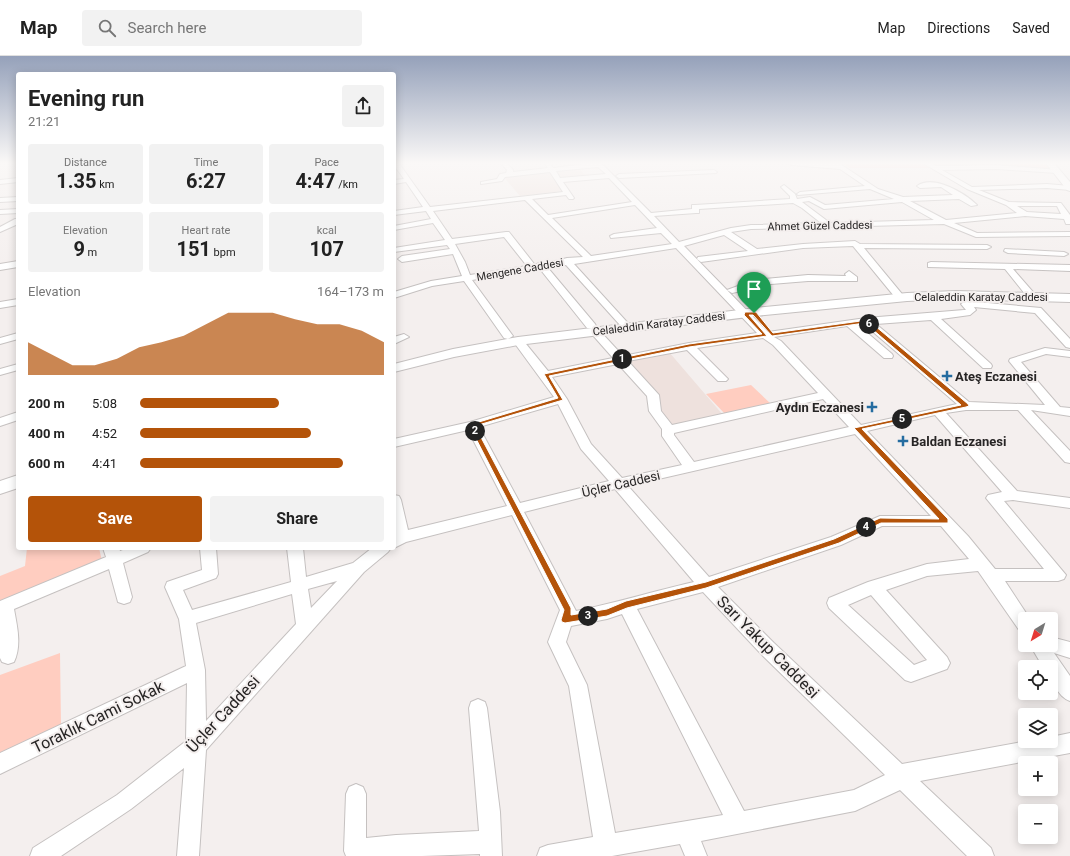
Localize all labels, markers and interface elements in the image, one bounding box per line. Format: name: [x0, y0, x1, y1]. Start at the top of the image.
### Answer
search box: [82, 10, 362, 46]
text: Map: [20, 16, 58, 39]
icon: search: [96, 17, 118, 39]
text: Search here: [128, 19, 206, 37]
text: Map: [878, 20, 905, 36]
text: Directions: [927, 20, 990, 36]
text: Saved: [1012, 20, 1050, 36]
button: share: [342, 85, 384, 127]
text: Evening run: [28, 86, 144, 111]
text: 21:21: [28, 114, 60, 129]
text: Distance: [64, 156, 107, 169]
text: Time: [194, 156, 218, 169]
text: Pace: [314, 156, 339, 169]
text: 1.35: [56, 169, 96, 193]
text: 6:27: [186, 169, 226, 193]
text: 4:47: [295, 169, 335, 193]
text: km: [96, 178, 114, 191]
text: /km: [335, 178, 358, 191]
street label: Ahmet Güzel Caddesi: [767, 219, 873, 233]
text: Elevation: [63, 224, 108, 237]
text: Heart rate: [182, 224, 230, 237]
text: kcal: [317, 224, 337, 237]
text: 9: [73, 237, 85, 261]
text: 151: [176, 237, 211, 261]
text: 107: [309, 237, 344, 261]
text: m: [85, 246, 97, 259]
text: bpm: [211, 246, 236, 259]
street label: Mengene Caddesi: [476, 256, 564, 284]
pin: [737, 272, 771, 313]
icon: arrive: [743, 278, 765, 300]
text: Elevation: [28, 284, 81, 299]
text: 164–173 m: [317, 284, 384, 299]
street label: Celaleddin Karatay Caddesi: [914, 291, 1048, 304]
street label: Celaleddin Karatay Caddesi: [592, 309, 726, 339]
pin: 6: [859, 314, 879, 334]
text: 6: [866, 317, 872, 330]
pin: 1: [612, 349, 632, 369]
text: 1: [619, 352, 625, 365]
place label: Ateş Eczanesi: [955, 369, 1037, 384]
marker: Ateş Eczanesi: [942, 371, 952, 381]
text: 200 m: [28, 396, 65, 411]
text: 5:08: [92, 396, 117, 411]
place label: Aydın Eczanesi: [776, 400, 864, 415]
marker: Aydın Eczanesi: [867, 402, 877, 412]
pin: 5: [892, 409, 912, 429]
text: 5: [899, 412, 905, 425]
pin: 2: [465, 421, 485, 441]
text: 2: [472, 424, 478, 437]
text: 400 m: [28, 426, 65, 441]
text: 4:52: [92, 426, 117, 441]
place label: Baldan Eczanesi: [911, 434, 1006, 449]
marker: Baldan Eczanesi: [898, 436, 908, 446]
text: 600 m: [28, 456, 65, 471]
text: 4:41: [92, 456, 117, 471]
street label: Üçler Caddesi: [580, 468, 662, 500]
button: Save: [28, 496, 202, 542]
button: Share: [210, 496, 384, 542]
pin: 4: [856, 517, 876, 537]
text: 4: [863, 520, 869, 533]
street label: Sarı Yakup Caddesi: [713, 592, 823, 702]
pin: 3: [578, 606, 598, 626]
text: 3: [585, 609, 591, 622]
north arrow: [1018, 612, 1058, 652]
map controls: [1018, 612, 1058, 844]
button: locate: [1018, 660, 1058, 700]
street label: Üçler Caddesi: [183, 672, 263, 756]
street label: Toraklık Cami Sokak: [29, 676, 168, 757]
button: layers: [1018, 708, 1058, 748]
button: +: [1018, 756, 1058, 796]
button: −: [1018, 804, 1058, 844]

